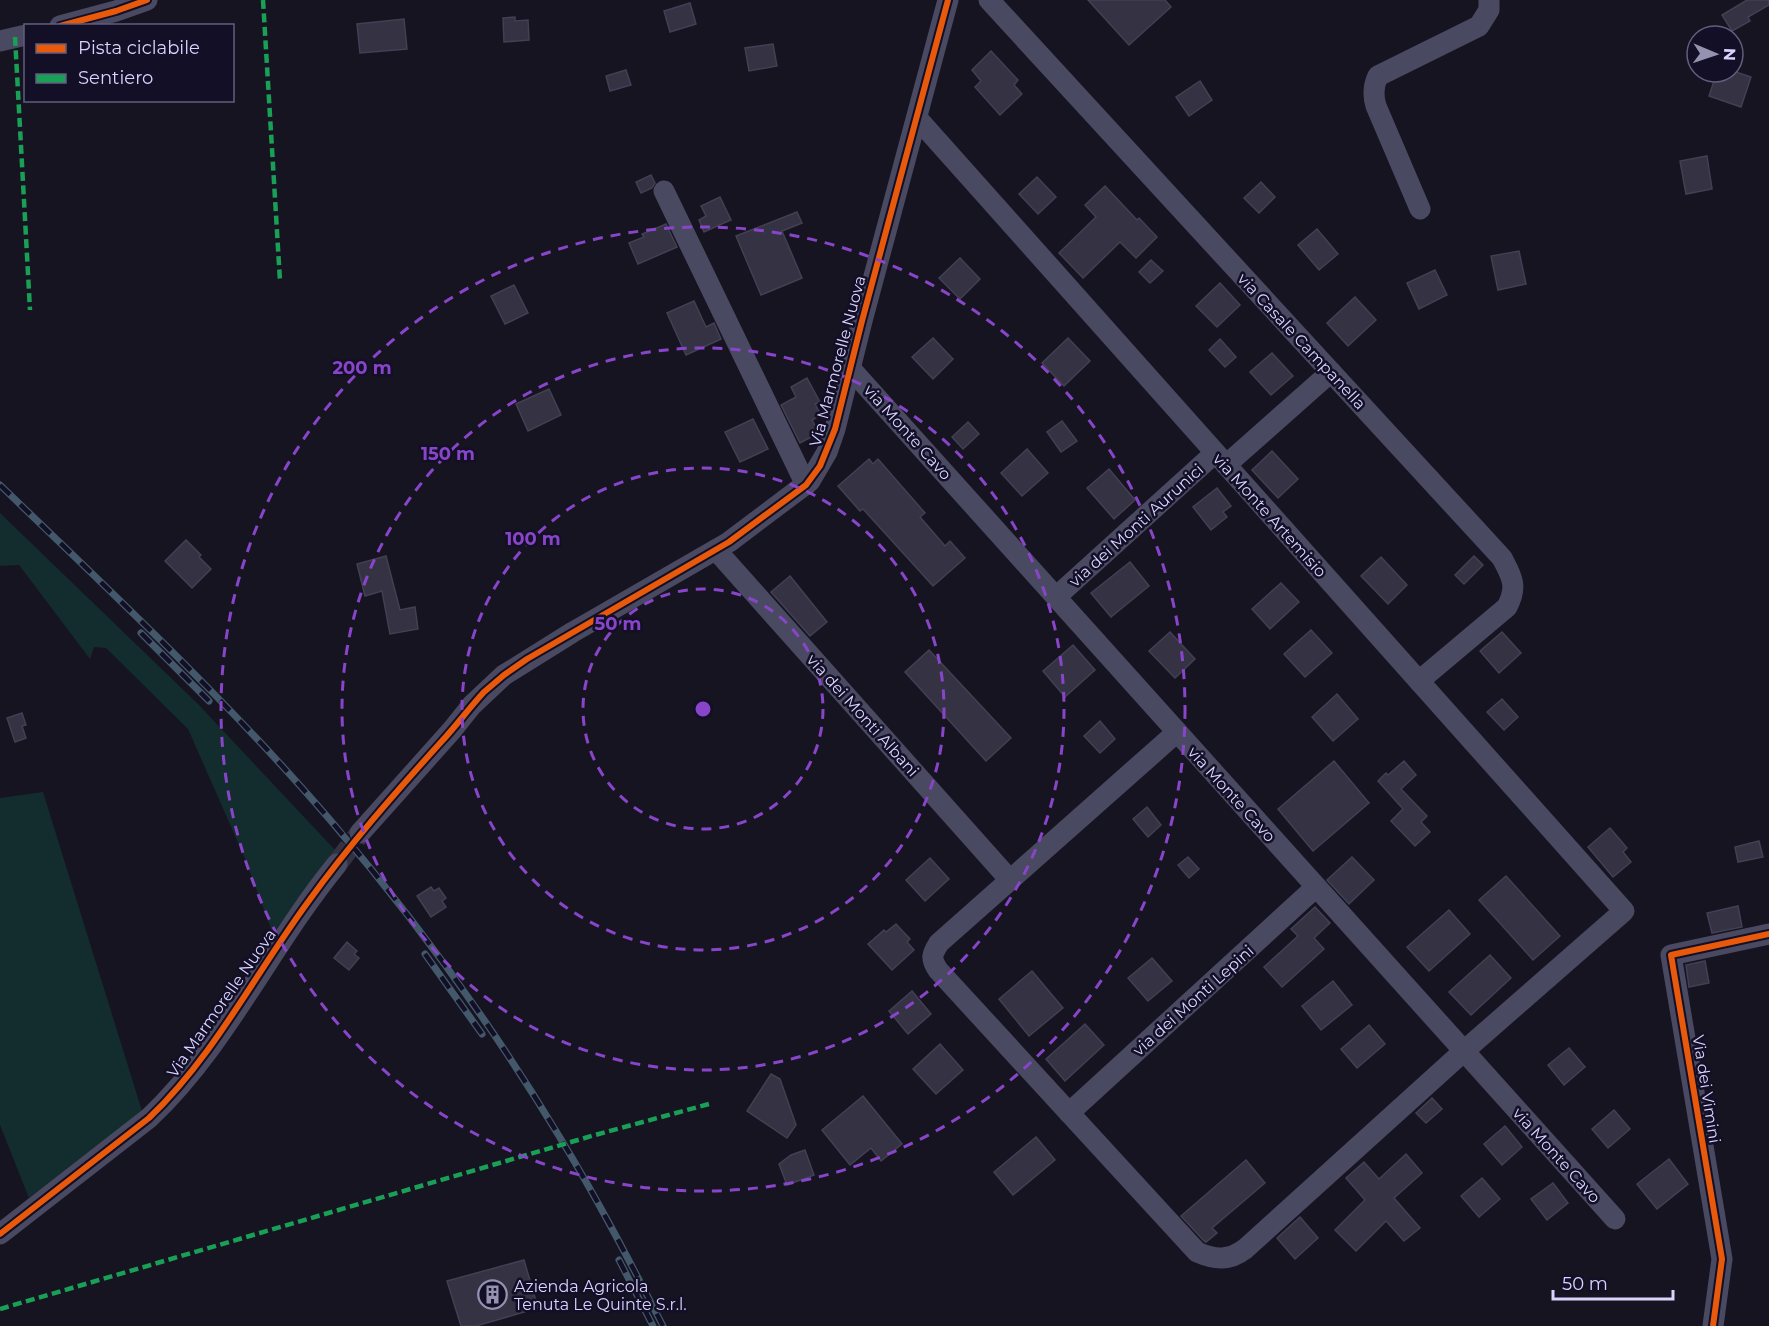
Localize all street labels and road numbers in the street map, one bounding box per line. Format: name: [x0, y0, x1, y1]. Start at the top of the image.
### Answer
street label: via Casale Campanella: [1234, 269, 1370, 413]
street label: Via Marmorelle Nuova: [805, 273, 870, 449]
street label: via Monte Cavo: [860, 381, 955, 484]
street label: via Monte Artemisio: [1209, 449, 1330, 581]
street label: via dei Monti Aurunici: [1065, 460, 1207, 591]
street label: via dei Monti Albani: [803, 650, 923, 780]
street label: via Monte Cavo: [1184, 743, 1279, 846]
street label: Via Marmorelle Nuova: [163, 926, 280, 1081]
street label: via dei Monti Lepini: [1129, 941, 1258, 1060]
street label: Via dei Vimini: [1689, 1034, 1724, 1145]
street label: via Monte Cavo: [1509, 1104, 1604, 1207]

